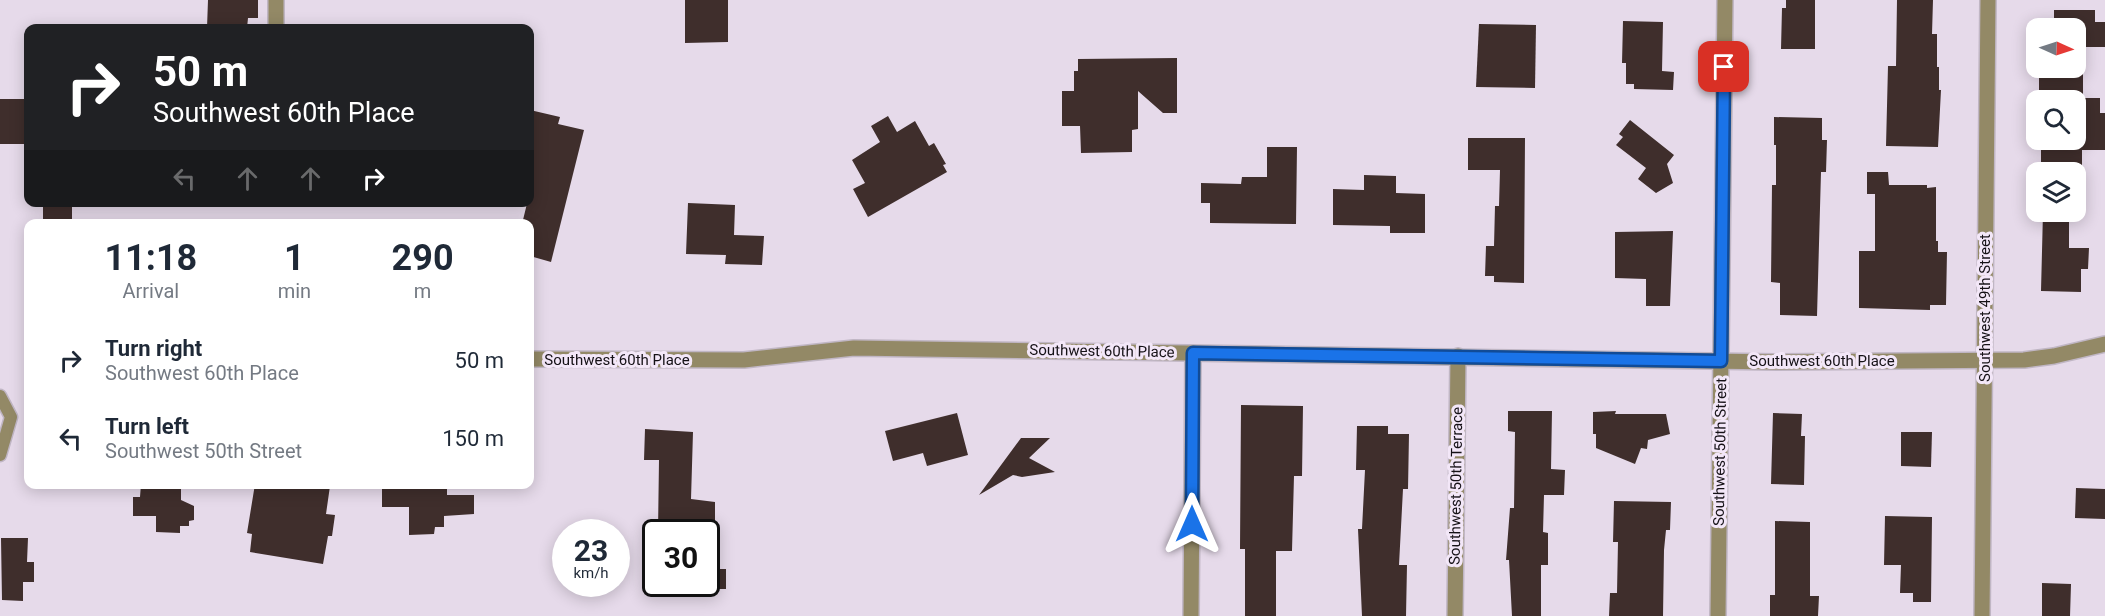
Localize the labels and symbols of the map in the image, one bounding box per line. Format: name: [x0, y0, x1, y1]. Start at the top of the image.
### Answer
north arrow: [2026, 18, 2086, 78]
pin: [1698, 41, 1749, 92]
street label: Southwest 49th Street: [1976, 234, 1994, 382]
street label: Southwest 60th Place: [1029, 341, 1175, 361]
street label: Southwest 60th Place: [544, 351, 690, 369]
street label: Southwest 60th Place: [1749, 352, 1895, 370]
street label: Southwest 50th Street: [1710, 378, 1730, 526]
street label: Southwest 50th Terrace: [1446, 407, 1466, 565]
position arrow: [1160, 492, 1224, 556]
speed limit sign: 30: [642, 519, 720, 597]

